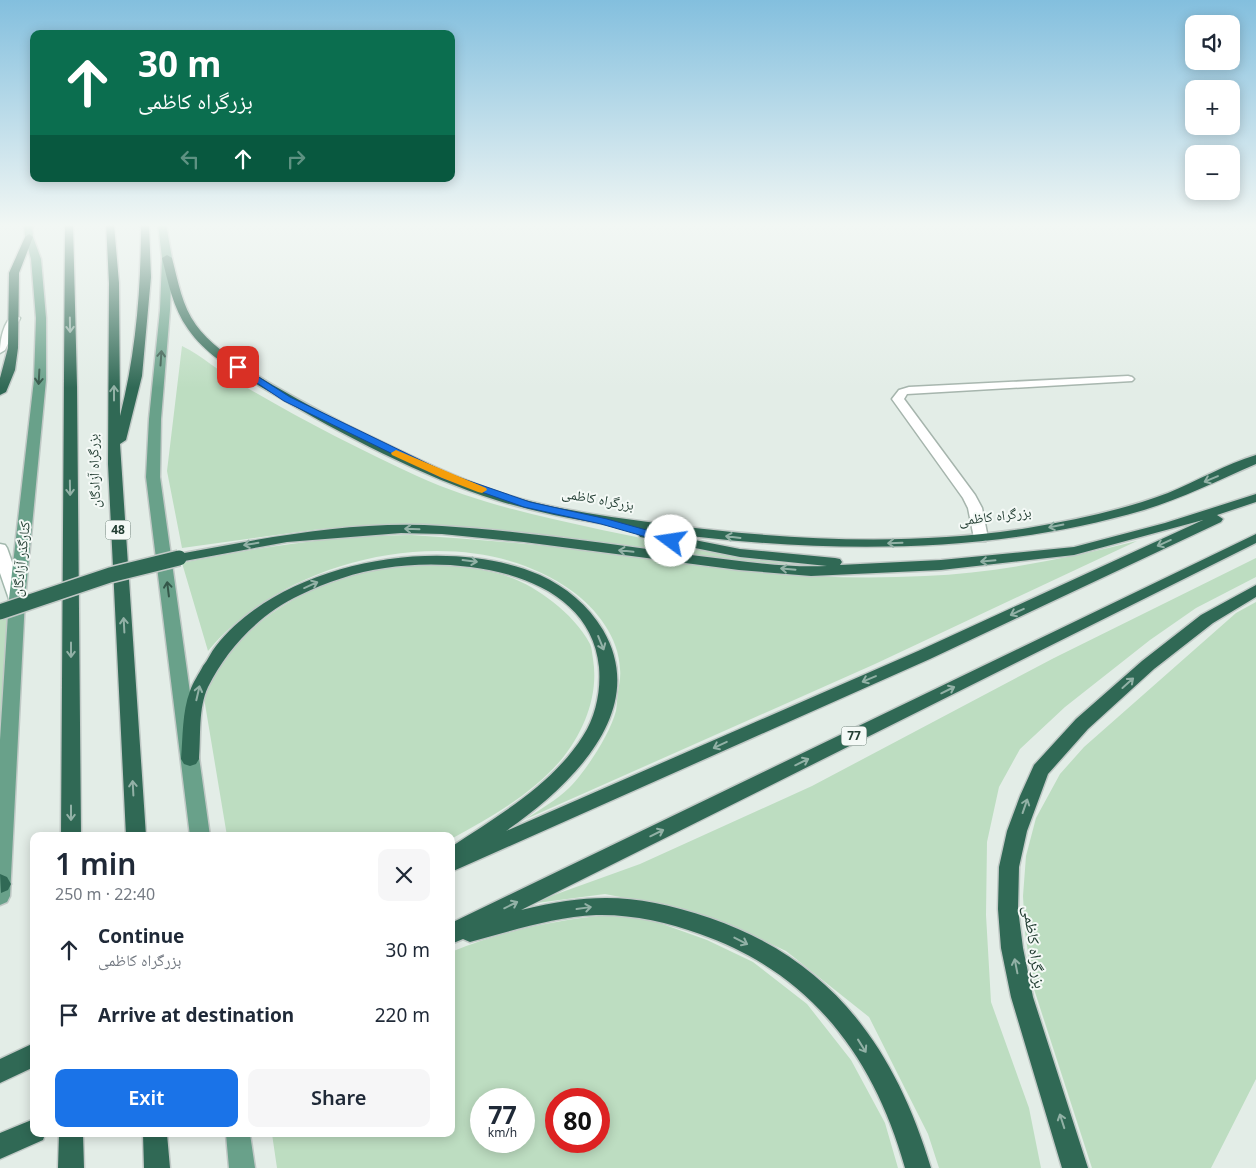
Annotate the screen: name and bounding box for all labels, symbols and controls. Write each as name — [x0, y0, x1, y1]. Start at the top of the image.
map controls — [1185, 15, 1240, 200]
button: sound — [1185, 15, 1240, 70]
text: 30 m — [138, 40, 221, 87]
icon: ahead — [55, 50, 120, 115]
button: + — [1185, 80, 1240, 135]
text: بزرگراه کاظمی — [138, 85, 253, 115]
icon: left — [176, 145, 204, 173]
icon: ahead — [229, 145, 257, 173]
icon: right — [282, 145, 310, 173]
button: − — [1185, 145, 1240, 200]
one-way arrow — [66, 317, 75, 333]
pin — [217, 346, 259, 388]
one-way arrow — [156, 350, 166, 366]
icon: arrive — [224, 353, 252, 381]
one-way arrow — [35, 368, 44, 384]
one-way arrow — [109, 385, 119, 402]
street label: بزرگراه آزادگان — [83, 433, 104, 509]
one-way arrow — [1204, 474, 1219, 484]
one-way arrow — [66, 480, 75, 496]
street label: بزرگراه کاظمی — [560, 483, 636, 514]
street label: بزرگراه کاظمی — [958, 502, 1032, 529]
position arrow — [644, 514, 696, 566]
street label: کنارگذر آزادگان — [7, 520, 34, 598]
road number: 48 — [106, 520, 130, 540]
one-way arrow — [1049, 522, 1065, 532]
one-way arrow — [405, 525, 421, 534]
one-way arrow — [725, 532, 741, 542]
one-way arrow — [887, 538, 903, 547]
one-way arrow — [1157, 538, 1172, 548]
one-way arrow — [243, 539, 259, 549]
one-way arrow — [619, 546, 635, 556]
one-way arrow — [462, 556, 478, 566]
one-way arrow — [980, 556, 996, 566]
one-way arrow — [780, 565, 796, 574]
one-way arrow — [303, 579, 318, 589]
one-way arrow — [163, 581, 173, 597]
one-way arrow — [1009, 607, 1024, 617]
one-way arrow — [119, 618, 128, 634]
one-way arrow — [597, 635, 606, 650]
one-way arrow — [66, 642, 76, 658]
one-way arrow — [862, 674, 877, 684]
one-way arrow — [1122, 677, 1135, 689]
one-way arrow — [940, 685, 955, 694]
one-way arrow — [194, 686, 203, 702]
road number: 77 — [842, 726, 866, 746]
one-way arrow — [713, 740, 728, 750]
one-way arrow — [794, 757, 809, 766]
one-way arrow — [129, 780, 138, 796]
one-way arrow — [1021, 799, 1030, 814]
one-way arrow — [66, 804, 76, 821]
one-way arrow — [649, 828, 664, 838]
text: 1 min — [55, 843, 136, 884]
button: close — [378, 849, 430, 901]
text: 250 m · 22:40 — [55, 883, 155, 905]
one-way arrow — [503, 900, 518, 909]
one-way arrow — [576, 903, 592, 913]
street label: بزرگراه کاظمی — [1018, 904, 1052, 990]
text: Continue — [98, 923, 184, 949]
icon: ahead — [55, 936, 83, 964]
text: 30 m — [386, 937, 430, 963]
one-way arrow — [733, 937, 748, 946]
text: بزرگراه کاظمی — [98, 949, 182, 971]
one-way arrow — [1010, 958, 1020, 974]
icon: arrive — [55, 1001, 83, 1029]
text: Arrive at destination — [98, 1002, 294, 1028]
text: 220 m — [375, 1002, 430, 1028]
one-way arrow — [857, 1039, 867, 1053]
button: Exit — [55, 1069, 238, 1127]
button: Share — [248, 1069, 430, 1127]
speed limit sign: 80 — [545, 1088, 610, 1153]
text: 77 — [488, 1097, 517, 1131]
one-way arrow — [1057, 1114, 1066, 1130]
text: km/h — [488, 1124, 517, 1141]

